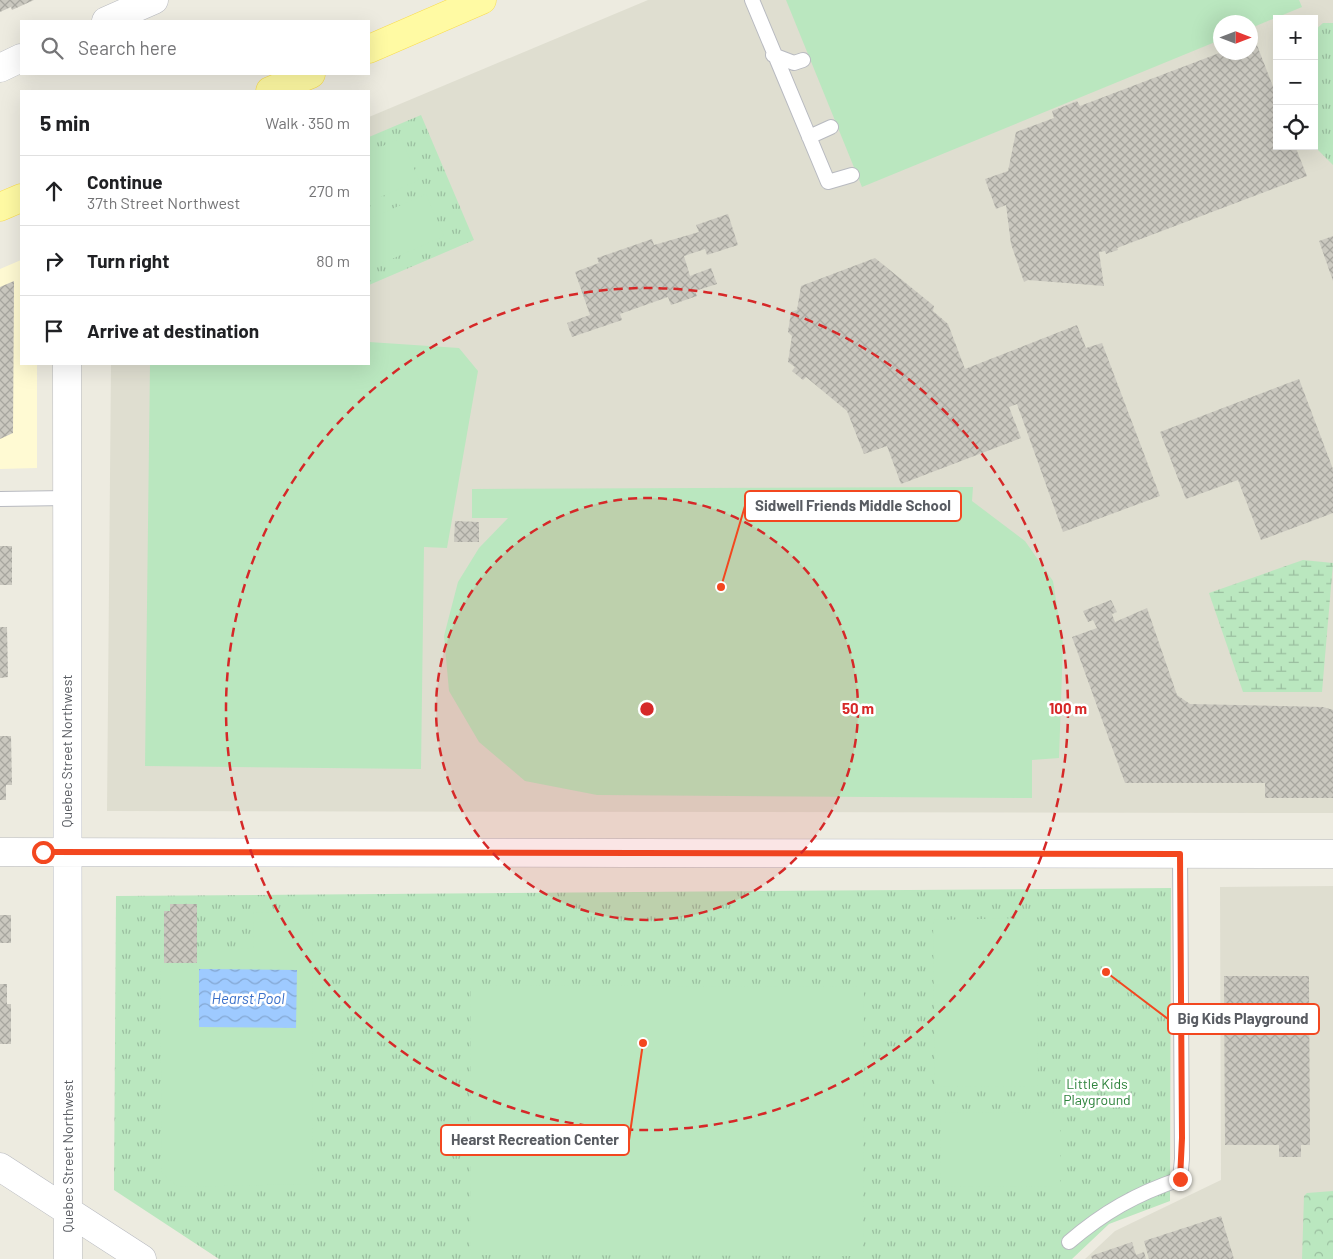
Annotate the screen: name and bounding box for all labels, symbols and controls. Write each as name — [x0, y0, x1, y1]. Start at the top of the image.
north arrow — [1213, 15, 1258, 60]
map controls — [1273, 15, 1318, 150]
button: + — [1273, 15, 1318, 60]
search box — [20, 20, 370, 75]
icon: search — [38, 34, 66, 62]
text: Search here — [78, 36, 177, 59]
button: − — [1273, 60, 1318, 105]
button: locate — [1273, 105, 1318, 150]
text: 5 min — [40, 110, 90, 135]
text: Walk · 350 m — [265, 113, 350, 132]
text: Continue — [87, 170, 163, 193]
icon: ahead — [40, 177, 68, 205]
text: 270 m — [308, 181, 350, 200]
text: 37th Street Northwest — [87, 193, 240, 212]
icon: right — [40, 247, 68, 275]
text: Turn right — [87, 249, 169, 272]
text: 80 m — [316, 251, 350, 270]
icon: arrive — [40, 317, 68, 345]
text: Arrive at destination — [87, 319, 259, 342]
callout: Sidwell Friends Middle School — [745, 491, 961, 521]
text: Sidwell Friends Middle School — [755, 496, 951, 514]
street label: Quebec Street Northwest — [58, 674, 75, 828]
text: 50 m — [842, 699, 874, 717]
text: 100 m — [1049, 699, 1087, 717]
centre of rings — [638, 700, 656, 718]
route start — [32, 841, 55, 864]
water label: Hearst Pool — [211, 989, 285, 1007]
callout: Big Kids Playground — [1168, 1004, 1319, 1034]
text: Big Kids Playground — [1177, 1009, 1309, 1027]
park label: Little Kids Playground — [1063, 1075, 1131, 1108]
street label: Quebec Street Northwest — [59, 1079, 76, 1233]
callout: Hearst Recreation Center — [441, 1125, 629, 1155]
text: Hearst Recreation Center — [451, 1130, 619, 1148]
route end — [1169, 1168, 1192, 1191]

